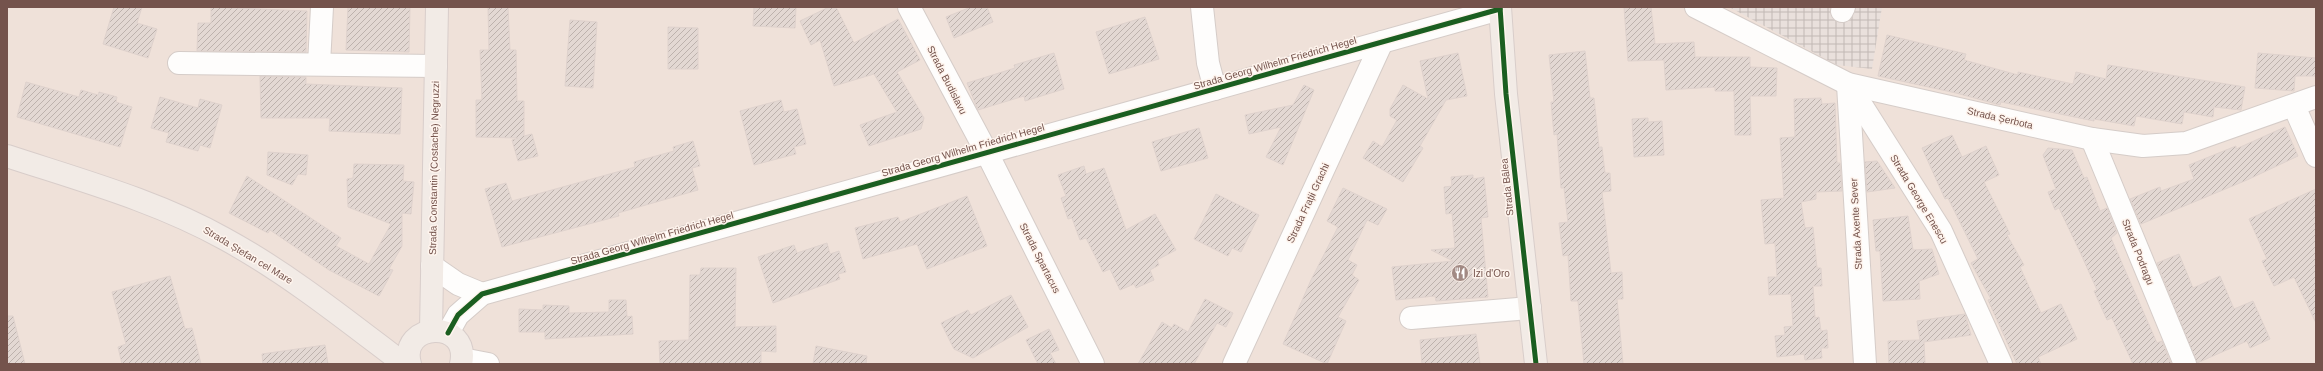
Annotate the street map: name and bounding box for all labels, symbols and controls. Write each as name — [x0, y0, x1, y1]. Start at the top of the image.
street label: Strada Georg Wilhelm Friedrich Hegel — [1192, 34, 1358, 92]
street label: Strada Budislavu — [925, 44, 969, 116]
street label: Strada Constantin (Costache) Negruzzi — [427, 81, 441, 255]
street label: Strada Șerbota — [1966, 105, 2034, 131]
street label: Strada Georg Wilhelm Friedrich Hegel — [880, 121, 1046, 179]
street label: Strada George Enescu — [1888, 153, 1950, 245]
street label: Strada Bâlea — [1498, 157, 1515, 216]
street label: Strada Frații Grachi — [1285, 161, 1331, 245]
street label: Strada Axente Sever — [1848, 177, 1864, 270]
street label: Strada Georg Wilhelm Friedrich Hegel — [569, 209, 735, 267]
street label: Strada Podragu — [2120, 217, 2156, 287]
street label: Strada Spartacus — [1018, 221, 1062, 295]
street label: Strada Ștefan cel Mare — [201, 224, 295, 286]
restaurant icon: Izi d'Oro — [1450, 263, 1470, 283]
place label: Izi d'Oro — [1473, 268, 1510, 279]

